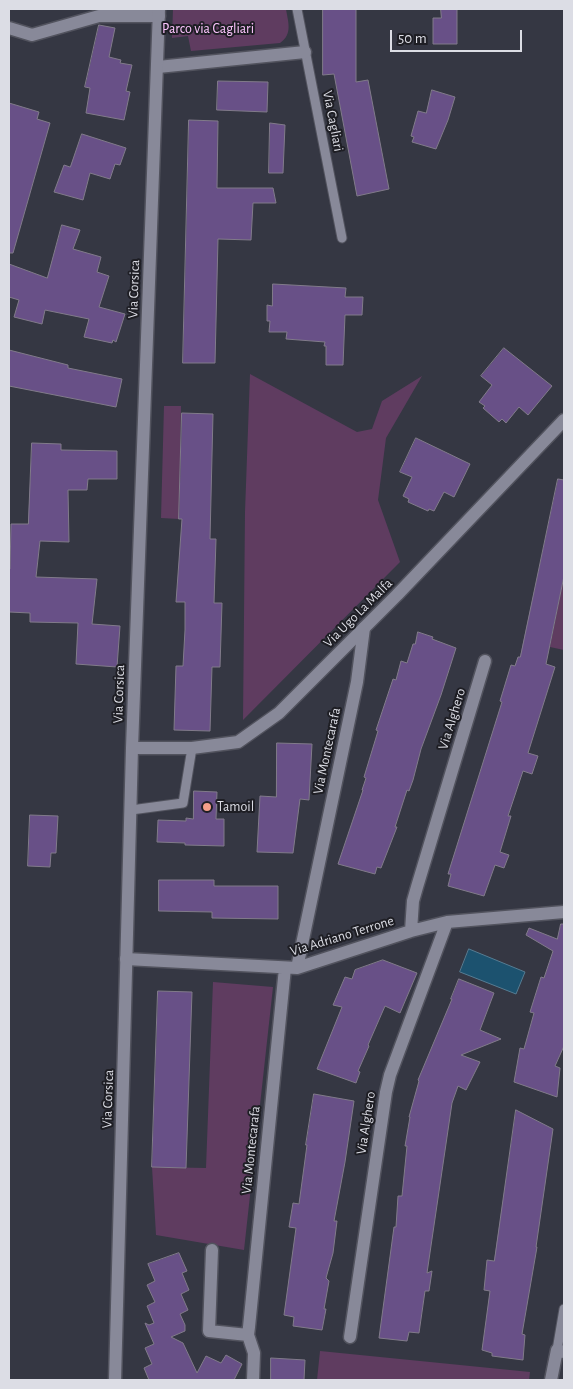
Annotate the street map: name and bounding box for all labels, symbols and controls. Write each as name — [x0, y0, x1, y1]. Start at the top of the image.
scale bar — [393, 20, 526, 52]
park label: Parco via Cagliari — [162, 21, 254, 37]
text: 50 m — [398, 31, 427, 46]
street label: Via Cagliari — [319, 89, 347, 153]
street label: Via Corsica — [125, 259, 143, 319]
street label: Via Ugo La Malfa — [320, 575, 396, 651]
street label: Via Corsica — [110, 664, 128, 724]
street label: Via Alghero — [435, 686, 469, 752]
street label: Via Montecarafa — [310, 706, 344, 796]
place label: Tamoil — [217, 799, 254, 815]
marker: Tamoil — [201, 801, 213, 813]
street label: Via Adriano Terrone — [288, 912, 396, 960]
street label: Via Corsica — [99, 1069, 117, 1129]
street label: Via Alghero — [353, 1090, 379, 1156]
street label: Via Montecarafa — [238, 1105, 264, 1195]

